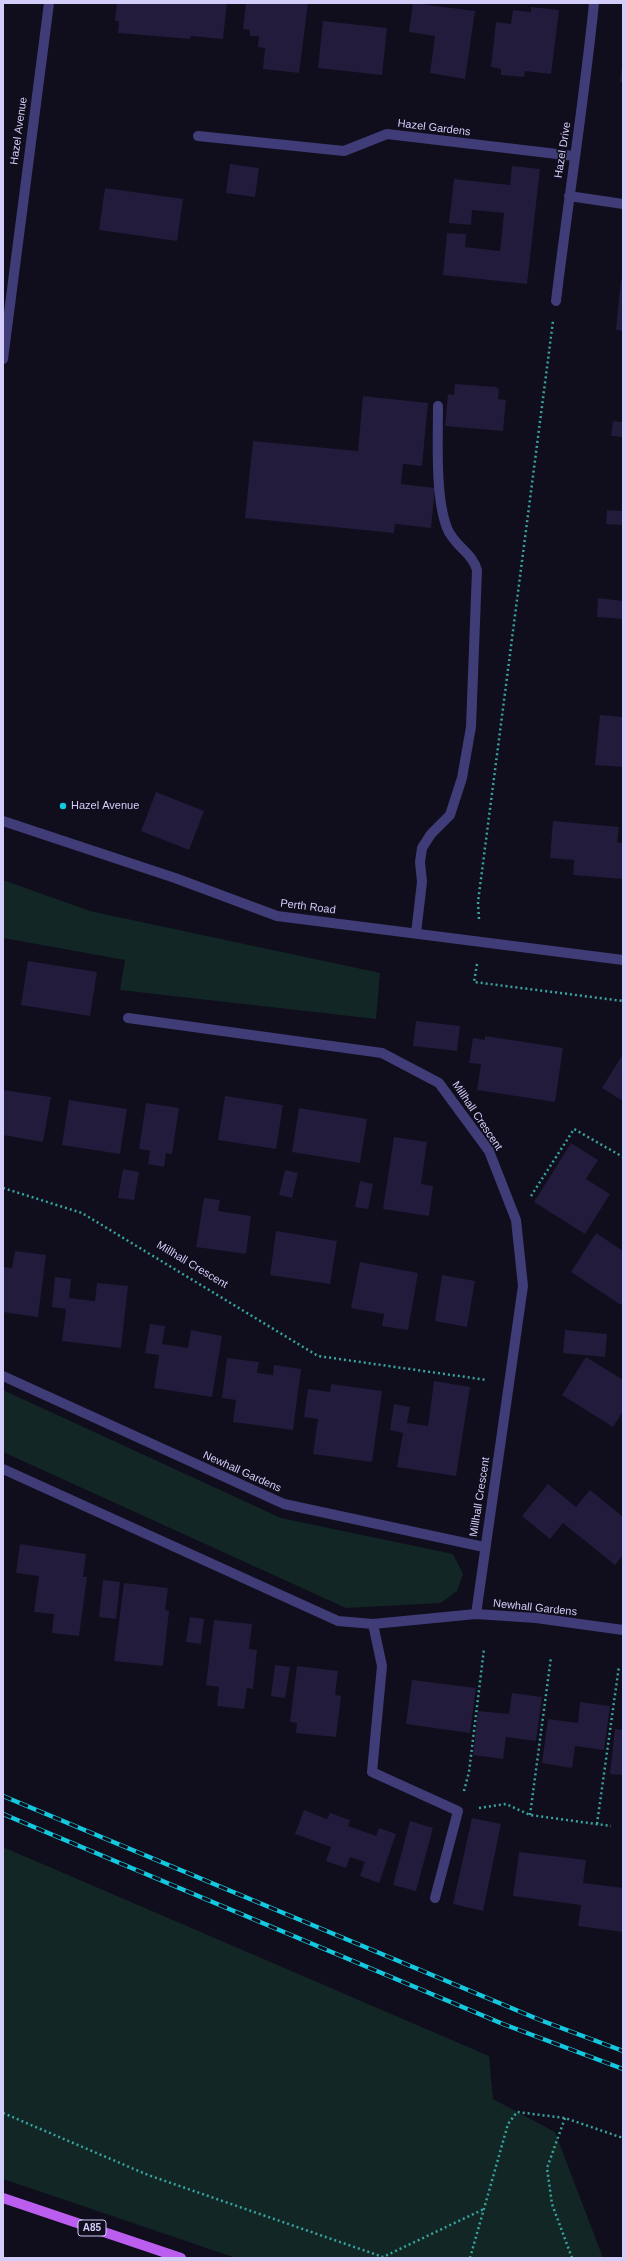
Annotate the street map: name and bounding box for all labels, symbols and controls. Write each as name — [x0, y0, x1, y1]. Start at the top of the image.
street label: Hazel Avenue — [8, 96, 30, 166]
street label: Hazel Gardens — [397, 117, 471, 139]
street label: Hazel Drive — [552, 121, 574, 179]
place label: Hazel Avenue — [71, 799, 139, 813]
marker: Hazel Avenue — [58, 801, 68, 811]
street label: Perth Road — [280, 897, 336, 917]
street label: Millhall Crescent — [449, 1079, 505, 1153]
street label: Millhall Crescent — [154, 1239, 230, 1291]
street label: Newhall Gardens — [201, 1449, 283, 1495]
street label: Millhall Crescent — [467, 1456, 493, 1538]
street label: Newhall Gardens — [492, 1597, 578, 1619]
road number: A85 — [78, 2220, 106, 2236]

